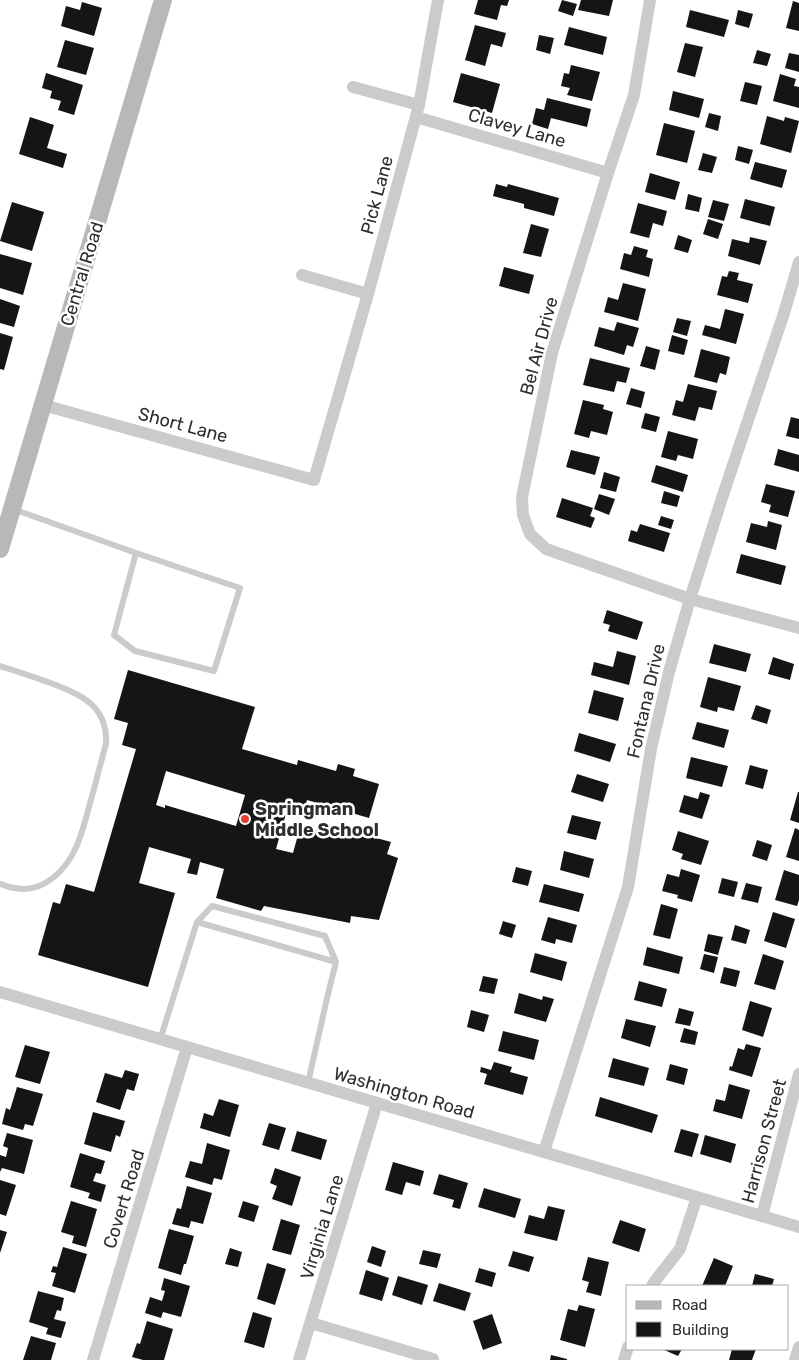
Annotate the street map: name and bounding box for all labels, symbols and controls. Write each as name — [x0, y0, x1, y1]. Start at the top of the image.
street label: Clavey Lane — [466, 104, 568, 152]
street label: Pick Lane — [356, 153, 398, 237]
street label: Central Road — [56, 219, 108, 329]
street label: Bel Air Drive — [515, 294, 563, 398]
street label: Short Lane — [136, 402, 230, 448]
street label: Fontana Drive — [622, 642, 670, 760]
place label: Springman Middle School — [255, 798, 379, 841]
marker: Springman Middle School — [239, 813, 251, 825]
street label: Washington Road — [331, 1062, 477, 1124]
street label: Harrison Street — [737, 1076, 791, 1206]
street label: Covert Road — [98, 1147, 150, 1251]
street label: Virginia Lane — [296, 1172, 348, 1282]
legend — [626, 1285, 789, 1350]
text: Road — [672, 1296, 708, 1314]
text: Building — [672, 1321, 729, 1339]

